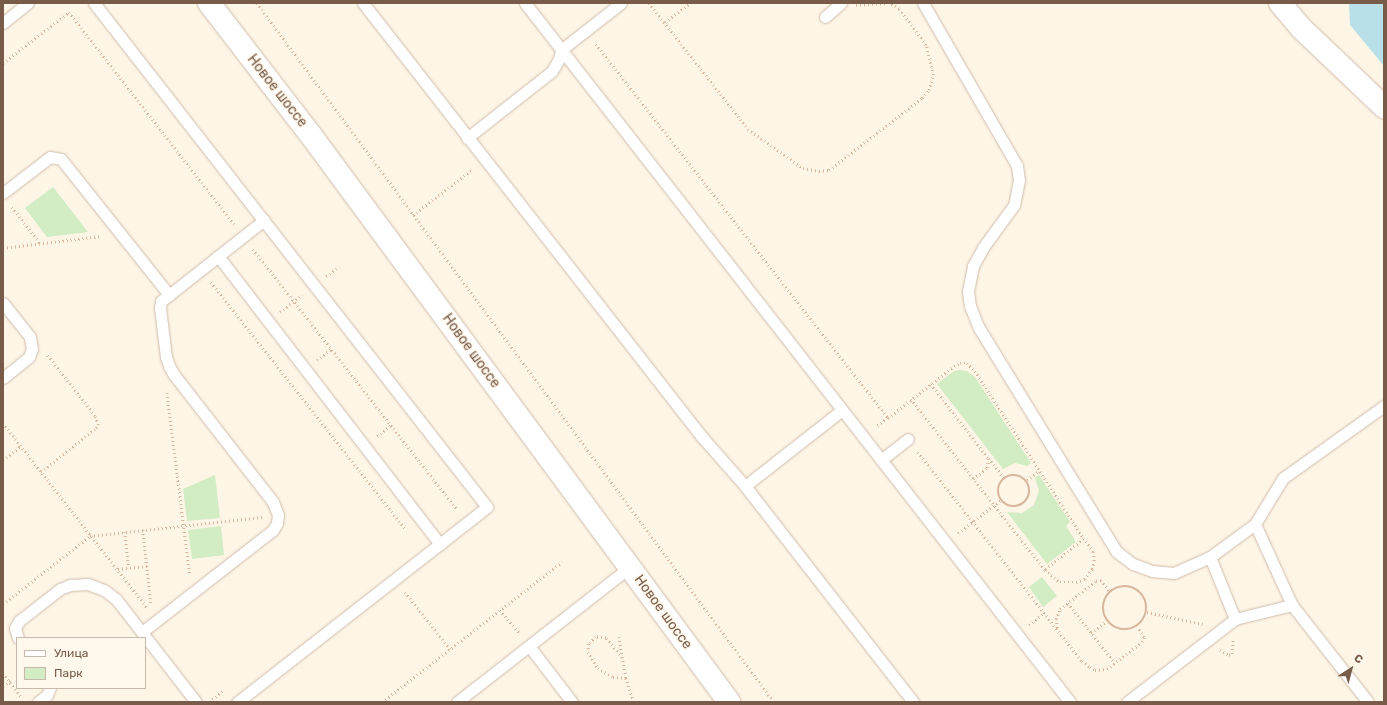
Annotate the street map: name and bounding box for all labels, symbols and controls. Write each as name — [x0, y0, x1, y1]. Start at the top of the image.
street label: Новое шоссе — [243, 51, 311, 131]
street label: Новое шоссе — [438, 311, 504, 391]
street label: Новое шоссе — [630, 572, 696, 652]
legend — [16, 637, 146, 689]
text: Улица — [54, 646, 88, 660]
north arrow — [1331, 649, 1371, 689]
text: С — [1351, 651, 1365, 666]
text: Парк — [54, 666, 83, 680]

